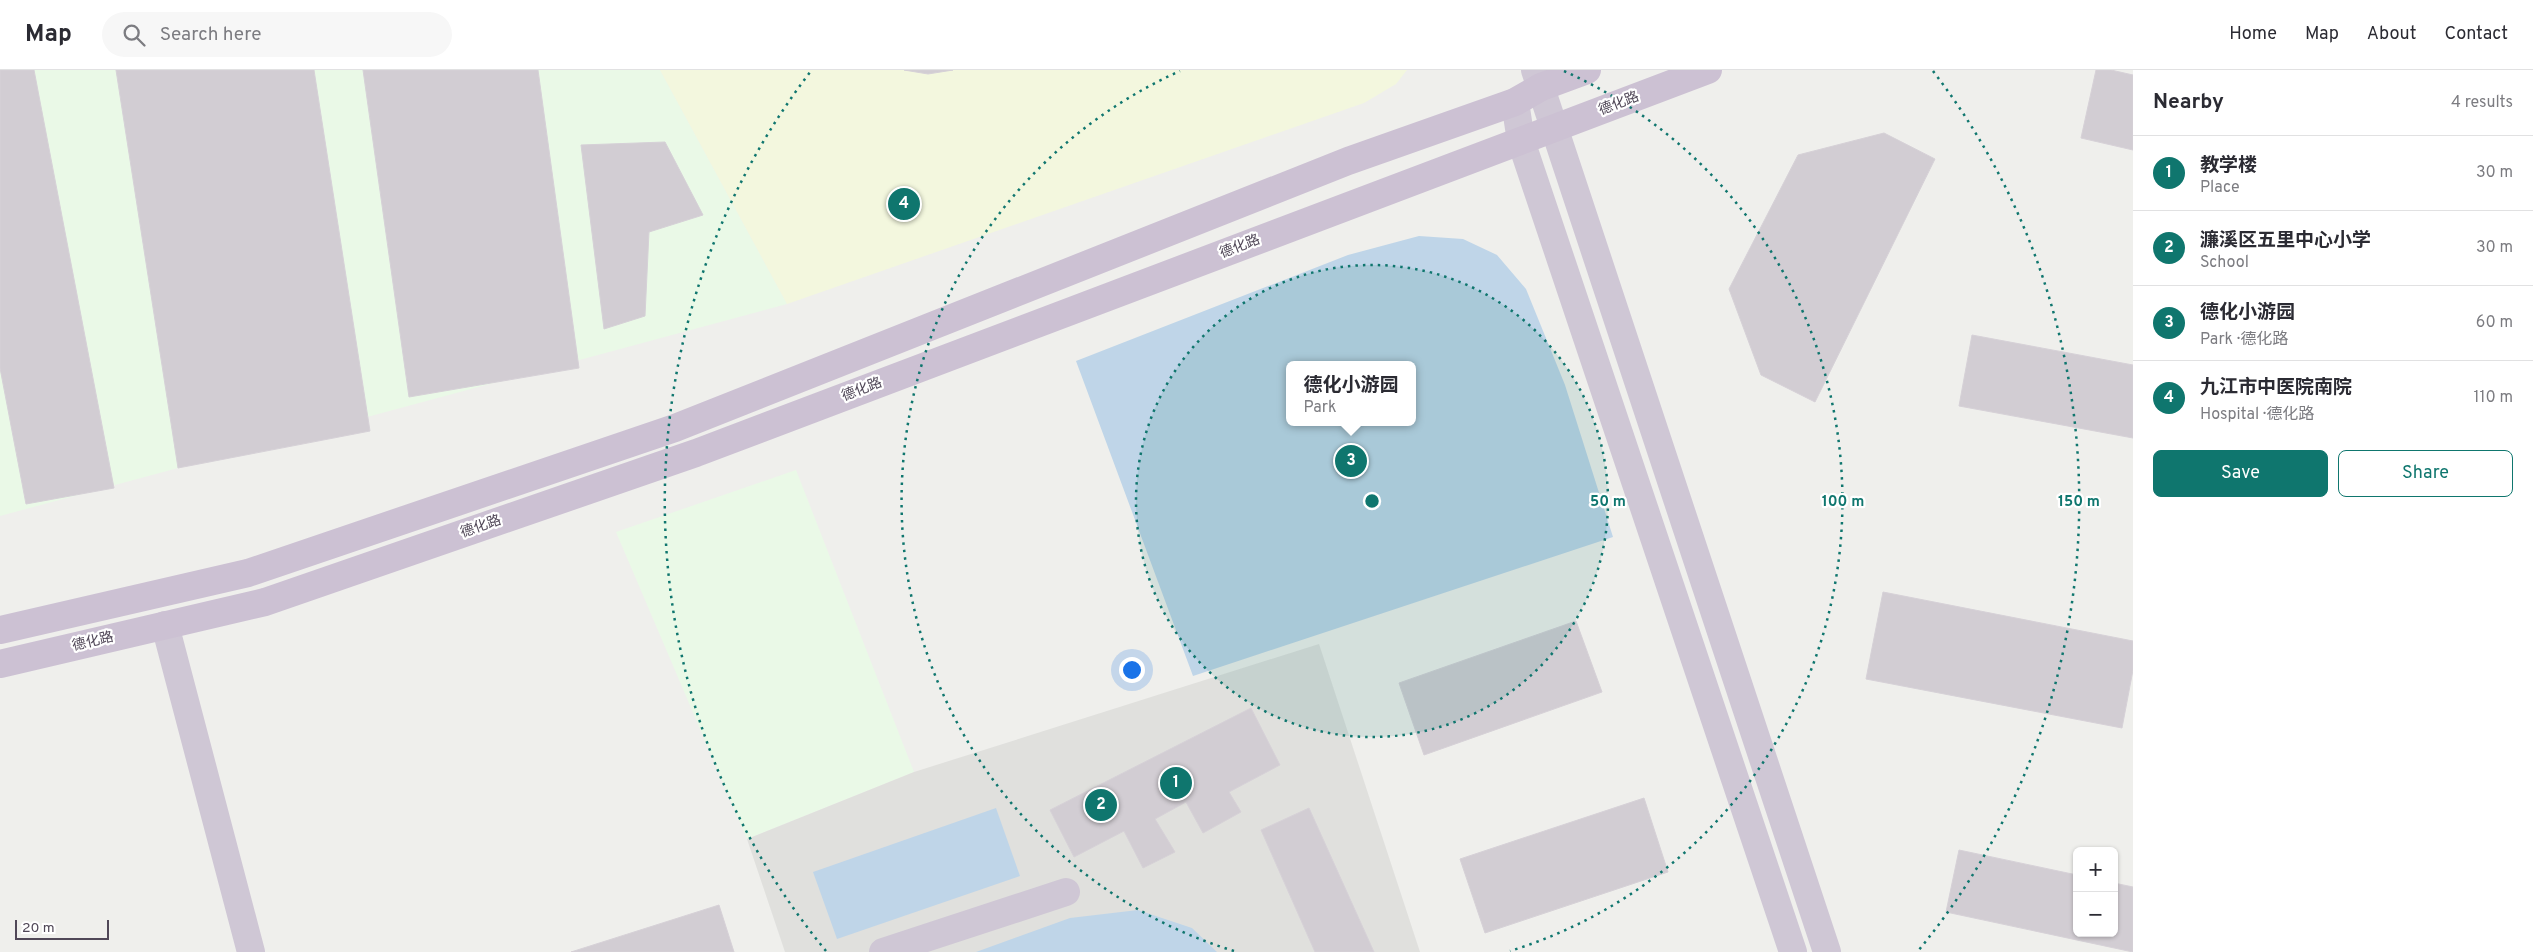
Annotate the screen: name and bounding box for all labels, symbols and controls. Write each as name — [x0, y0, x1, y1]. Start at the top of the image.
search box — [102, 12, 452, 57]
text: Map — [25, 20, 72, 50]
icon: search — [120, 21, 148, 49]
text: Search here — [160, 23, 261, 47]
text: Home — [2229, 23, 2277, 46]
text: Map — [2305, 23, 2339, 46]
text: About — [2367, 23, 2416, 46]
text: Contact — [2444, 23, 2508, 46]
street label: 德化路 — [1596, 88, 1642, 119]
text: Nearby — [2153, 89, 2224, 116]
text: 4 results — [2451, 93, 2513, 113]
text: 教学楼 — [2200, 154, 2257, 178]
text: 1 — [2166, 163, 2172, 183]
text: 30 m — [2476, 163, 2513, 183]
text: Place — [2200, 178, 2240, 198]
pin: 4 — [888, 185, 920, 223]
text: 濂溪区五里中心小学 — [2200, 229, 2371, 253]
street label: 德化路 — [1217, 231, 1263, 262]
text: 2 — [2164, 238, 2174, 258]
text: 30 m — [2476, 238, 2513, 258]
text: School — [2200, 253, 2249, 273]
text: 德化小游园 — [2200, 301, 2295, 325]
text: 3 — [2164, 313, 2174, 333]
text: 60 m — [2476, 313, 2513, 333]
text: Park · 德化路 — [2200, 330, 2289, 350]
popup — [1286, 361, 1416, 426]
street label: 德化路 — [839, 374, 885, 405]
text: 德化小游园 — [1303, 374, 1399, 398]
text: 九江市中医院南院 — [2200, 376, 2352, 400]
text: 4 — [2164, 388, 2174, 408]
text: 110 m — [2473, 388, 2513, 408]
text: Park — [1303, 398, 1337, 418]
text: Hospital · 德化路 — [2200, 405, 2315, 425]
pin: 3 — [1335, 442, 1367, 480]
button: Save — [2153, 450, 2328, 497]
button: Share — [2338, 450, 2513, 497]
centre of rings — [1363, 492, 1381, 510]
text: 50 m — [1590, 493, 1626, 512]
text: 100 m — [1822, 493, 1864, 512]
text: 150 m — [2058, 493, 2100, 512]
street label: 德化路 — [458, 511, 504, 542]
street label: 德化路 — [70, 628, 115, 655]
your location — [1119, 657, 1145, 683]
pin: 1 — [1160, 764, 1192, 802]
pin: 2 — [1085, 786, 1117, 824]
map controls — [2073, 847, 2118, 937]
button: + — [2073, 847, 2118, 892]
button: − — [2073, 892, 2118, 937]
scale bar — [15, 917, 109, 940]
text: 20 m — [22, 920, 55, 937]

